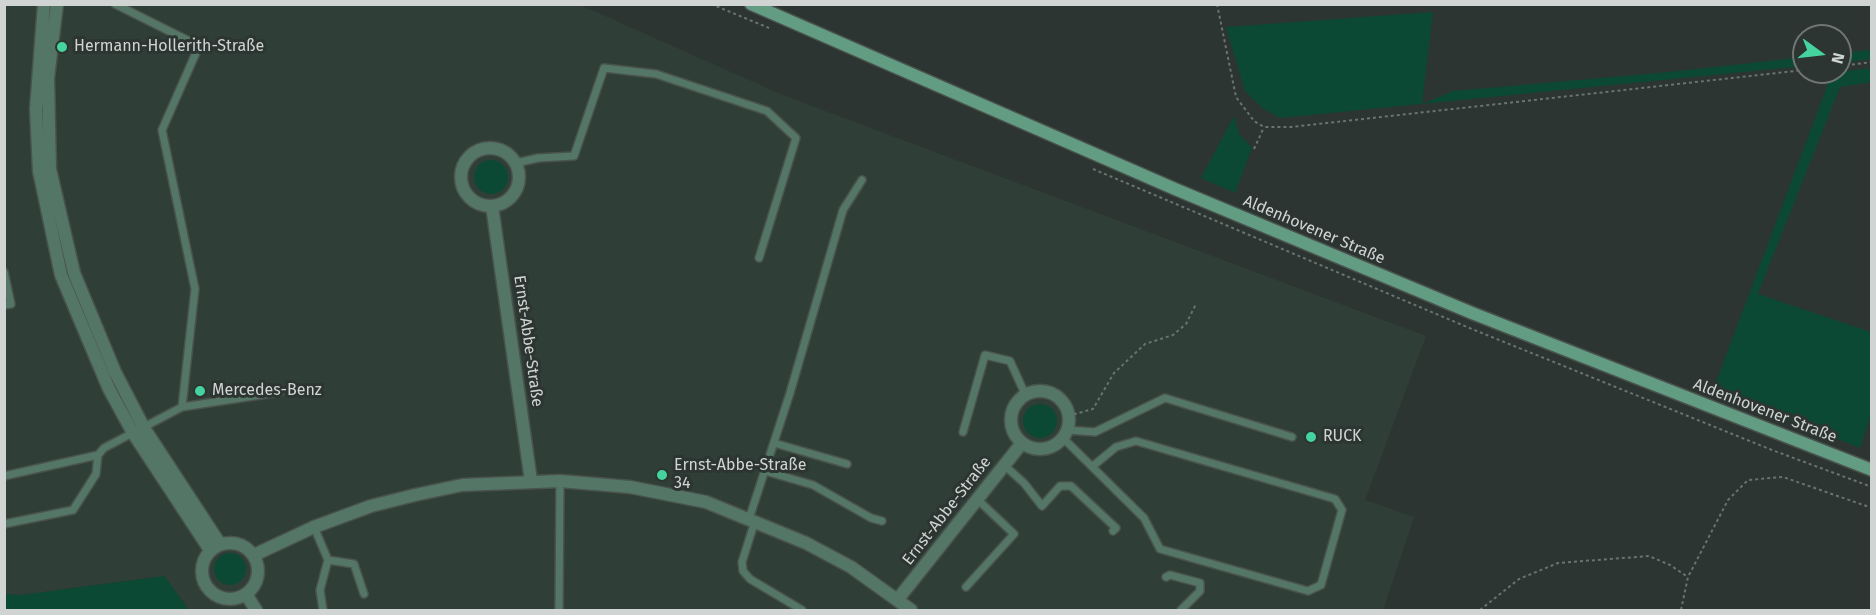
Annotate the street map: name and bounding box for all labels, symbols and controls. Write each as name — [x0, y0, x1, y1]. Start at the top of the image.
north arrow — [1792, 24, 1852, 84]
place label: Hermann-Hollerith-Straße — [74, 37, 264, 57]
marker: Hermann-Hollerith-Straße — [55, 40, 69, 54]
text: N — [1827, 51, 1848, 66]
street label: Aldenhovener Straße — [1240, 191, 1388, 269]
street label: Ernst-Abbe-Straße — [509, 274, 547, 408]
street label: Aldenhovener Straße — [1691, 375, 1839, 447]
place label: Mercedes-Benz — [212, 381, 322, 401]
marker: Mercedes-Benz — [193, 384, 207, 398]
place label: RUCK — [1323, 427, 1362, 447]
marker: RUCK — [1304, 430, 1318, 444]
street label: Ernst-Abbe-Straße — [899, 453, 995, 569]
place label: Ernst-Abbe-Straße 34 — [674, 456, 807, 494]
marker: Ernst-Abbe-Straße 34 — [655, 468, 669, 482]

